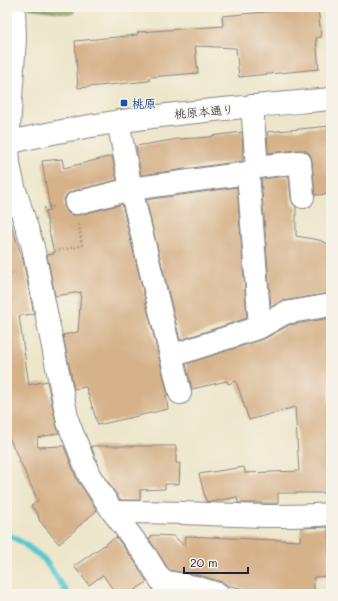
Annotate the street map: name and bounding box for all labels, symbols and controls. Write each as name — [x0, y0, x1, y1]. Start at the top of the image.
place label: 桃原 — [132, 95, 156, 111]
marker: 桃原 — [119, 98, 129, 108]
street label: 桃原本通り — [173, 100, 235, 122]
scale bar — [184, 549, 248, 575]
text: 20 m — [190, 554, 218, 570]

